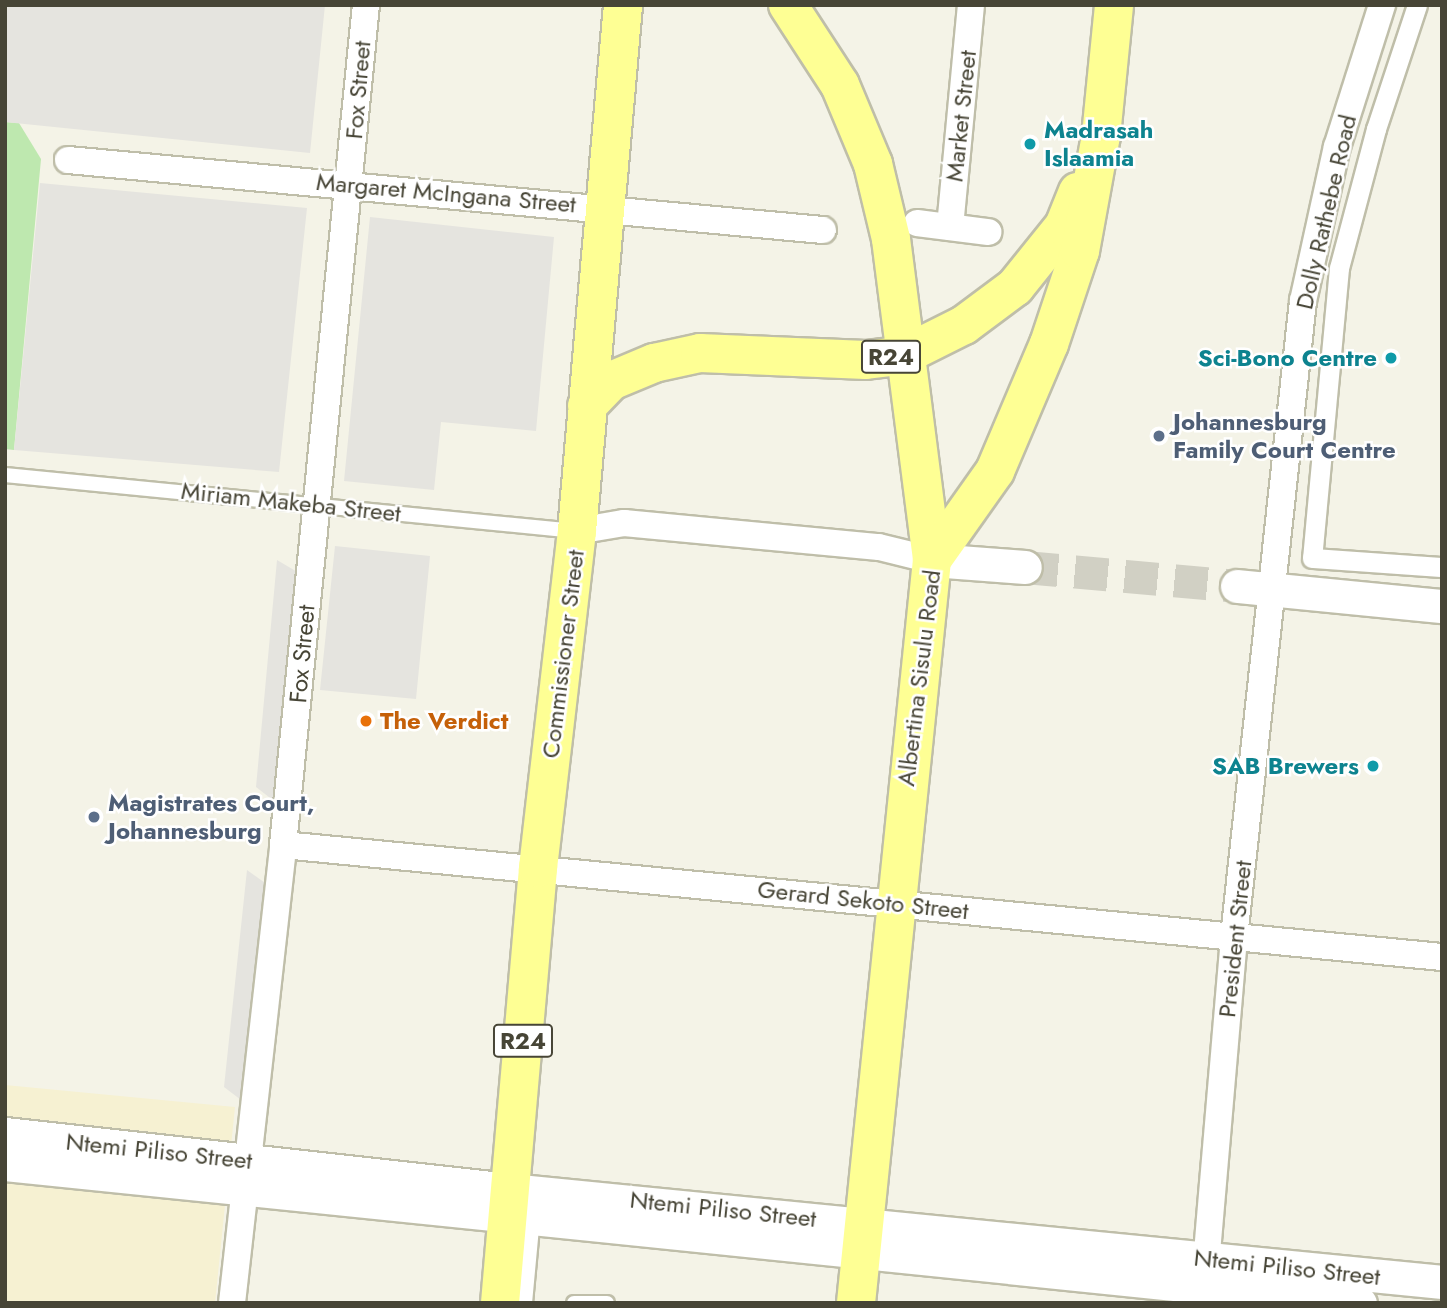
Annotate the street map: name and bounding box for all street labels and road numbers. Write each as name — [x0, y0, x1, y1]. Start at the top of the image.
street label: Fox Street — [339, 40, 377, 140]
street label: Market Street — [940, 49, 982, 183]
street label: Dolly Rathebe Road — [1290, 112, 1362, 312]
street label: Margaret McIngana Street — [315, 167, 577, 219]
road number: R24 — [860, 338, 922, 376]
street label: Miriam Makeba Street — [180, 476, 402, 528]
street label: Commissioner Street — [536, 548, 590, 760]
street label: Albertina Sisulu Road — [891, 568, 947, 788]
street label: Fox Street — [283, 604, 321, 704]
street label: President Street — [1212, 859, 1258, 1019]
street label: Gerard Sekoto Street — [756, 875, 970, 925]
road number: R24 — [491, 1022, 554, 1060]
street label: Ntemi Piliso Street — [64, 1127, 254, 1175]
street label: Ntemi Piliso Street — [628, 1185, 818, 1233]
street label: Ntemi Piliso Street — [1192, 1243, 1382, 1291]

